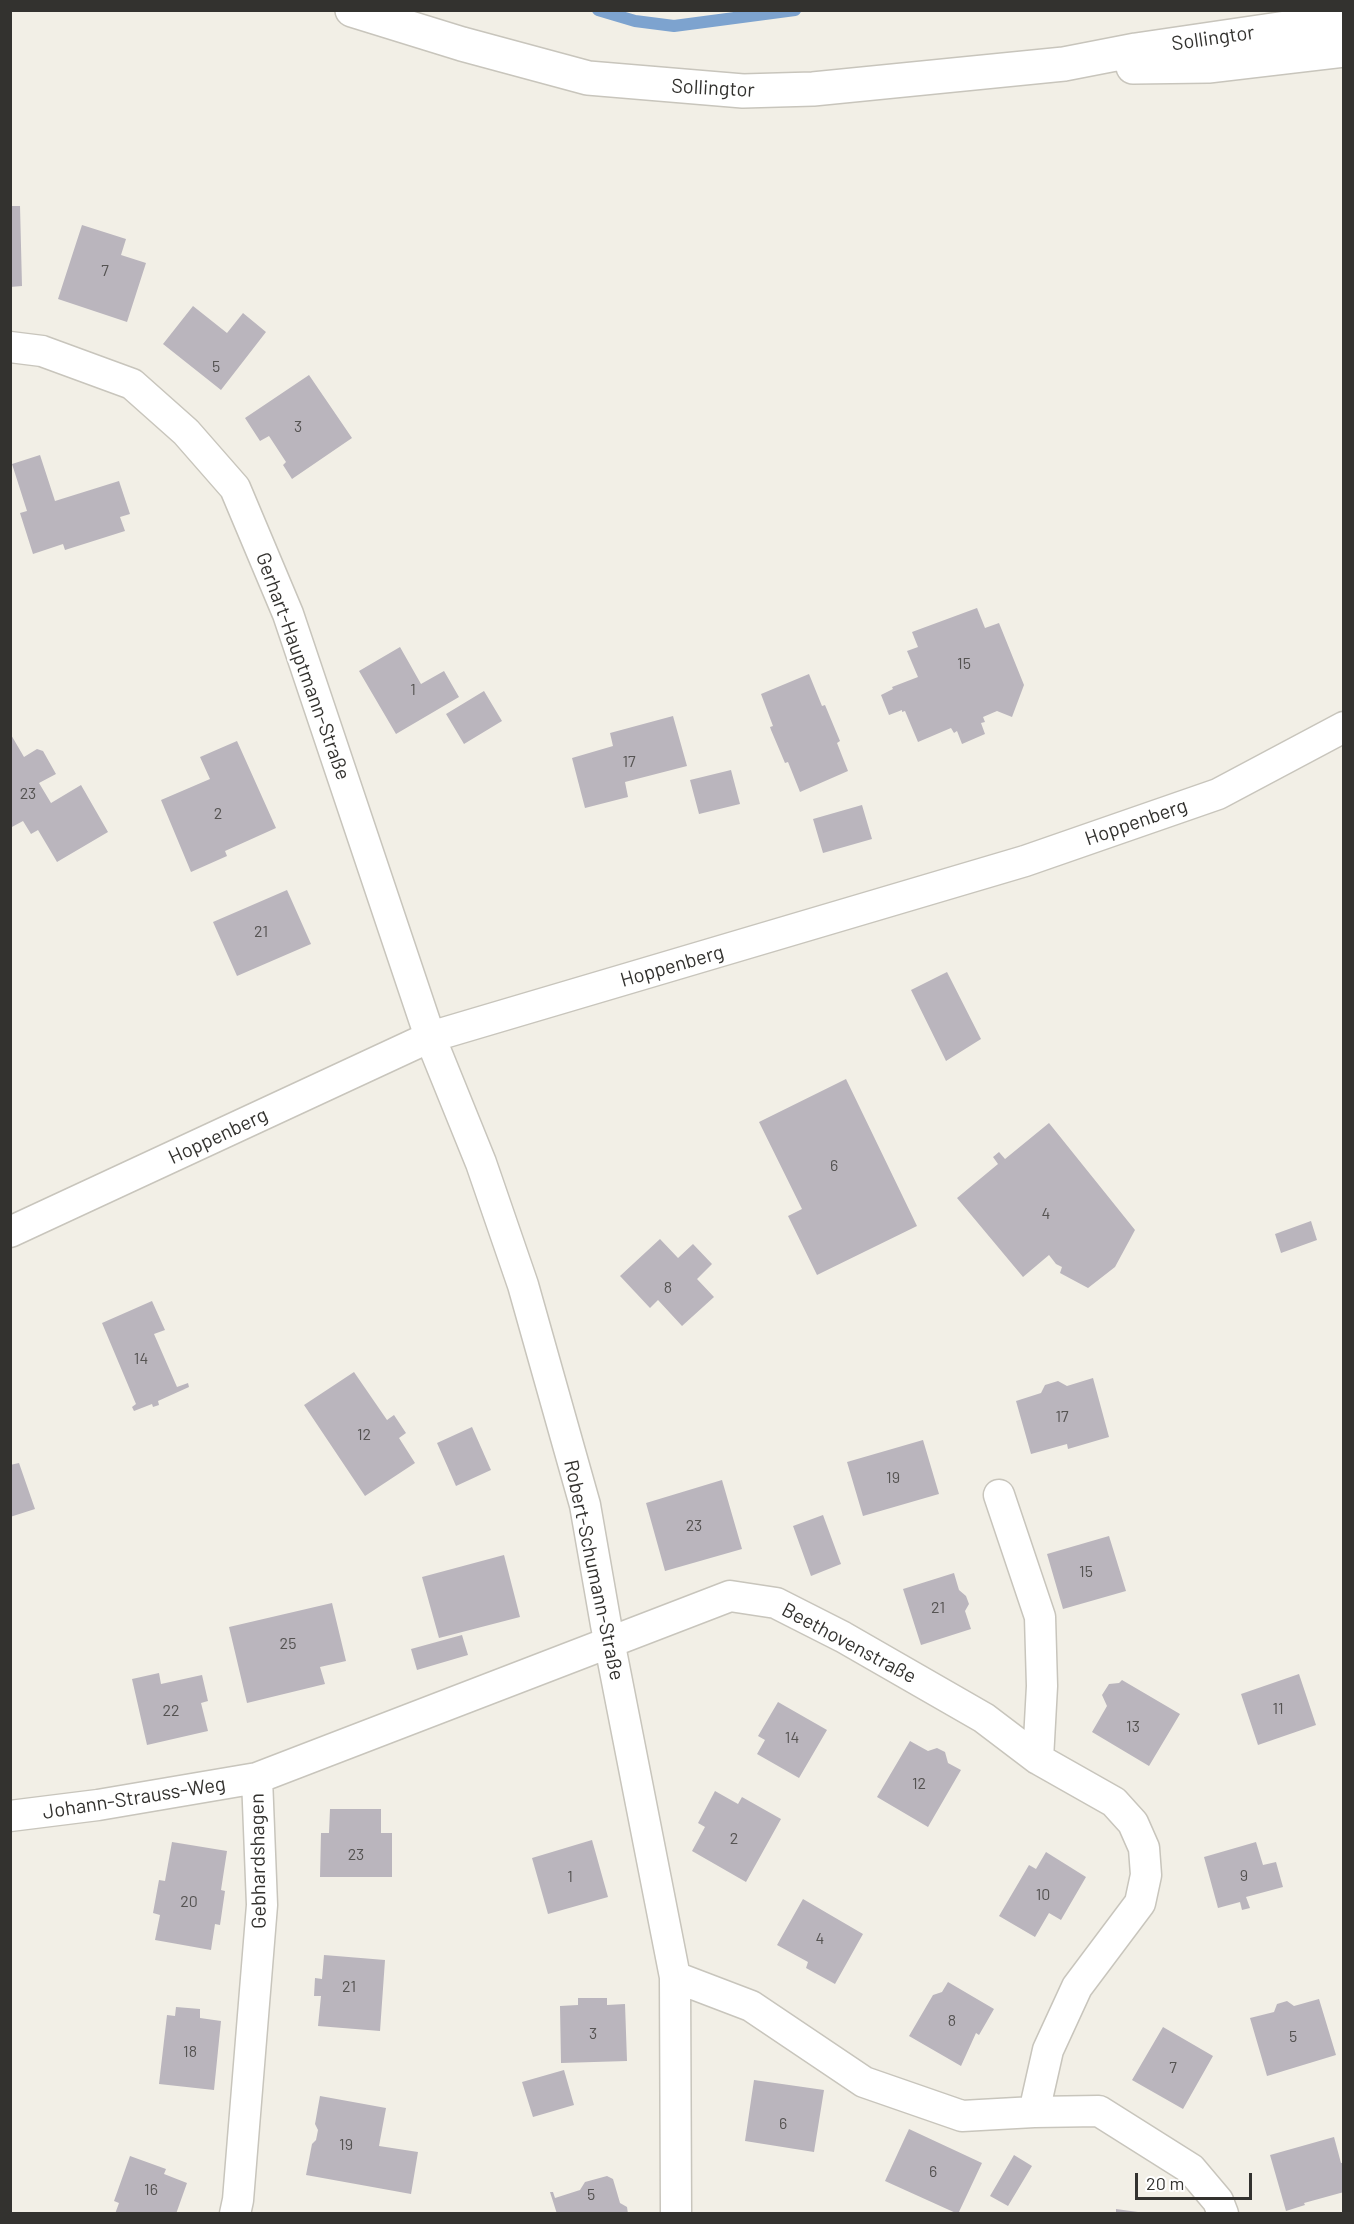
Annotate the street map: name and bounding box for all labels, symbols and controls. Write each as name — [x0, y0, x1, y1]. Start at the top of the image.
street label: Sollingtor — [1170, 20, 1256, 56]
street label: Sollingtor — [671, 74, 755, 102]
house number: 7 — [101, 261, 109, 281]
house number: 5 — [212, 357, 220, 377]
house number: 3 — [294, 417, 302, 437]
street label: Gerhart-Hauptmann-Straße — [251, 549, 355, 783]
house number: 15 — [957, 654, 971, 674]
house number: 1 — [410, 680, 416, 700]
house number: 17 — [622, 752, 636, 772]
house number: 23 — [20, 784, 36, 804]
street label: Hoppenberg — [1082, 793, 1190, 851]
house number: 2 — [214, 804, 222, 824]
house number: 21 — [254, 922, 268, 942]
street label: Hoppenberg — [617, 940, 727, 992]
street label: Hoppenberg — [165, 1103, 271, 1169]
house number: 6 — [830, 1156, 838, 1176]
house number: 4 — [1042, 1204, 1050, 1224]
house number: 8 — [664, 1278, 672, 1298]
house number: 14 — [134, 1349, 148, 1369]
house number: 17 — [1055, 1407, 1069, 1427]
house number: 12 — [357, 1425, 371, 1445]
street label: Robert-Schumann-Straße — [559, 1458, 629, 1682]
house number: 19 — [886, 1468, 900, 1488]
house number: 23 — [686, 1516, 702, 1536]
house number: 15 — [1079, 1562, 1093, 1582]
street label: Beethovenstraße — [778, 1597, 920, 1689]
house number: 21 — [931, 1598, 945, 1618]
house number: 25 — [280, 1634, 296, 1654]
house number: 11 — [1272, 1699, 1284, 1719]
house number: 22 — [162, 1701, 180, 1721]
house number: 13 — [1126, 1717, 1140, 1737]
house number: 14 — [785, 1728, 799, 1748]
street label: Johann-Strauss-Weg — [41, 1772, 227, 1824]
house number: 12 — [912, 1774, 926, 1794]
street label: Gebhardshagen — [245, 1793, 271, 1929]
house number: 2 — [730, 1829, 738, 1849]
house number: 23 — [348, 1845, 364, 1865]
house number: 9 — [1240, 1866, 1248, 1886]
house number: 1 — [567, 1867, 573, 1887]
house number: 10 — [1036, 1885, 1050, 1905]
house number: 20 — [180, 1892, 198, 1912]
house number: 4 — [816, 1929, 824, 1949]
house number: 21 — [342, 1977, 356, 1997]
house number: 8 — [948, 2011, 956, 2031]
house number: 3 — [589, 2024, 597, 2044]
house number: 5 — [1289, 2027, 1297, 2047]
house number: 18 — [183, 2042, 197, 2062]
house number: 7 — [1169, 2058, 1177, 2078]
house number: 6 — [779, 2114, 787, 2134]
house number: 19 — [339, 2135, 353, 2155]
scale bar — [1138, 2161, 1255, 2199]
house number: 6 — [929, 2162, 937, 2182]
text: 20 m — [1146, 2172, 1184, 2194]
house number: 16 — [144, 2180, 158, 2200]
house number: 5 — [587, 2185, 595, 2205]

